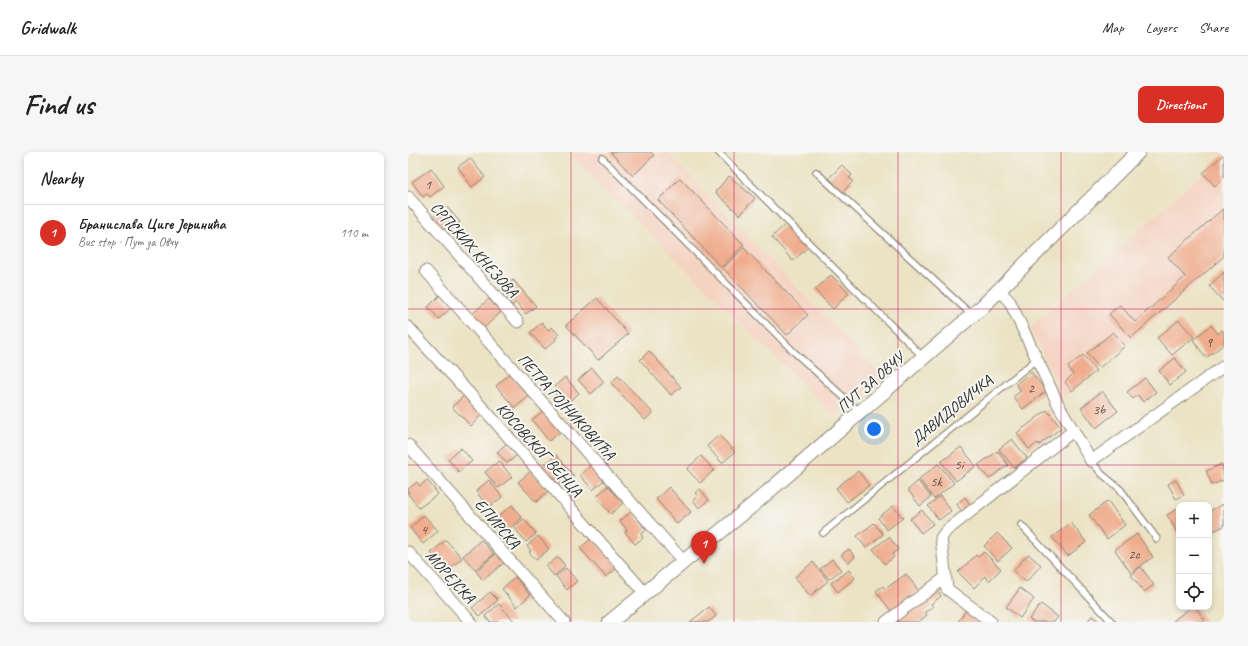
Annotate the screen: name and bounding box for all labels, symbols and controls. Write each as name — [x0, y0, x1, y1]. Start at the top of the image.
text: Gridwalk — [20, 16, 76, 40]
text: Map — [1102, 19, 1124, 36]
text: Layers — [1146, 19, 1177, 36]
text: Share — [1199, 19, 1228, 36]
button: Directions — [1138, 86, 1224, 123]
text: Find us — [24, 87, 94, 122]
text: Nearby — [40, 168, 83, 189]
house number: 1 — [425, 176, 432, 193]
street label: СРПСКИХ КНЕЗОВА — [426, 198, 523, 302]
text: Бранислава Циге Јеринића — [78, 215, 225, 234]
text: 1 — [50, 225, 56, 241]
text: 110 m — [340, 225, 368, 241]
text: Bus stop · Пут за Овчу — [78, 234, 178, 250]
house number: 9 — [1206, 334, 1214, 351]
street label: ПУТ ЗА ОВЧУ — [833, 346, 910, 417]
street label: ПЕТРА ГОЈНИКОВИЋА — [513, 349, 620, 465]
street label: ДАВИДОВИЧКА — [907, 370, 997, 449]
house number: 2 — [1028, 380, 1036, 397]
street label: КОСОВСКОГ ВЕНЦА — [492, 399, 587, 501]
house number: 3b — [1093, 401, 1106, 418]
your location — [864, 419, 884, 439]
house number: 5i — [955, 456, 966, 473]
house number: 5k — [930, 473, 944, 490]
street label: ЕПИРСКА — [470, 495, 525, 553]
map controls — [1176, 502, 1212, 610]
button: + — [1176, 502, 1212, 538]
house number: 4 — [421, 521, 429, 538]
pin: 1 — [691, 531, 717, 564]
button: − — [1176, 538, 1212, 574]
street label: МОРЕЈСКА — [421, 546, 480, 608]
house number: 2c — [1128, 546, 1141, 563]
button: locate — [1176, 574, 1212, 610]

